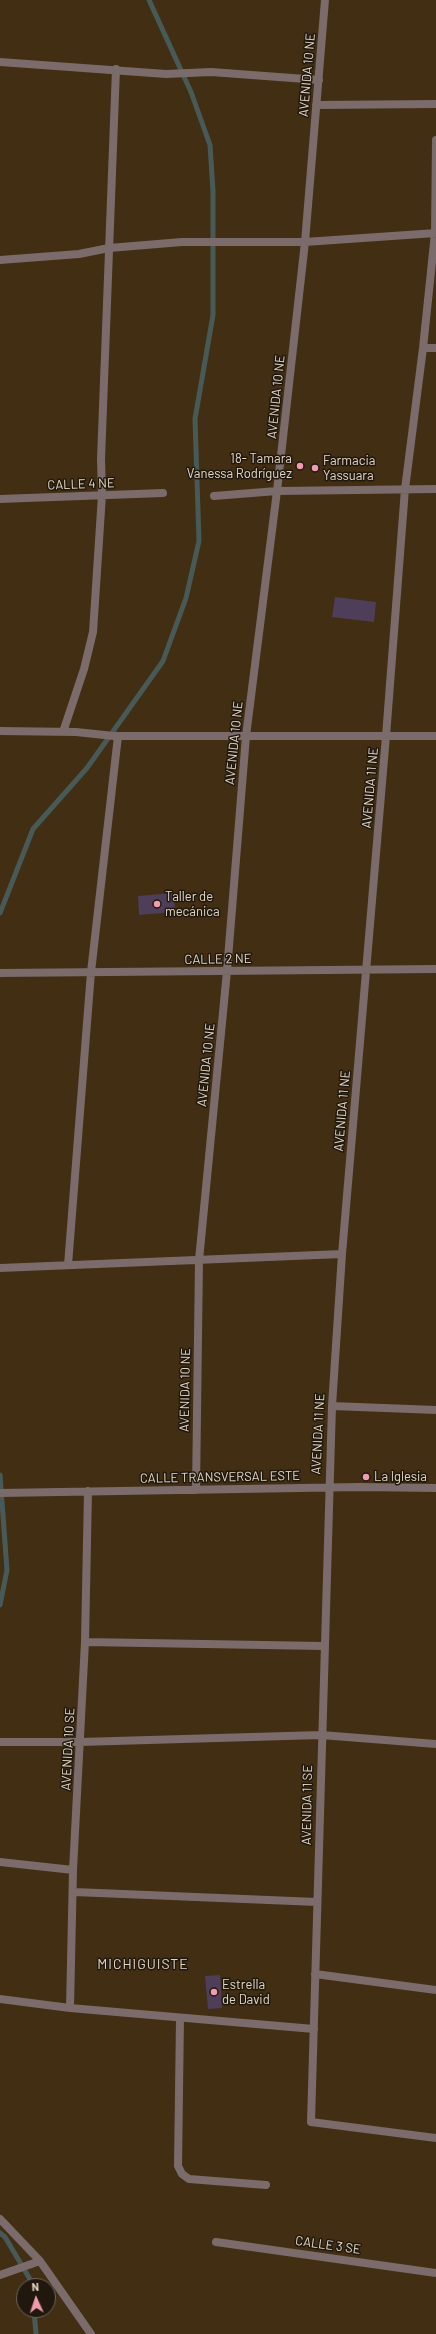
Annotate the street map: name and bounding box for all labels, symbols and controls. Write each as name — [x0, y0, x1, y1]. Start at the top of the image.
street label: AVENIDA 10 NE — [296, 33, 318, 117]
street label: AVENIDA 10 NE — [264, 354, 288, 440]
place label: 18- Tamara Vanessa Rodríguez — [187, 451, 292, 482]
place label: Farmacia Yassuara — [323, 453, 375, 484]
marker: 18- Tamara Vanessa Rodríguez — [295, 461, 305, 471]
marker: Farmacia Yassuara — [310, 463, 320, 473]
street label: CALLE 4 NE — [47, 475, 115, 493]
street label: AVENIDA 10 NE — [222, 700, 246, 786]
street label: AVENIDA 11 NE — [359, 747, 381, 829]
place label: Taller de mecánica — [165, 889, 220, 920]
marker: Taller de mecánica — [152, 899, 162, 909]
street label: CALLE 2 NE — [184, 951, 252, 967]
street label: AVENIDA 10 NE — [194, 1022, 218, 1108]
street label: AVENIDA 11 NE — [331, 1070, 353, 1152]
street label: AVENIDA 10 NE — [176, 1348, 194, 1432]
street label: AVENIDA 11 NE — [308, 1393, 328, 1475]
street label: CALLE TRANSVERSAL ESTE — [140, 1468, 300, 1486]
place label: La Iglesia — [374, 1469, 427, 1485]
marker: La Iglesia — [361, 1472, 371, 1482]
street label: AVENIDA 10 SE — [58, 1707, 78, 1791]
street label: AVENIDA 11 SE — [299, 1765, 315, 1845]
district label: MICHIGUISTE — [97, 1956, 189, 1972]
place label: Estrella de David — [222, 1977, 270, 2008]
marker: Estrella de David — [209, 1987, 219, 1997]
street label: CALLE 3 SE — [294, 2233, 362, 2257]
north arrow — [16, 2278, 56, 2318]
text: N — [31, 2280, 39, 2293]

